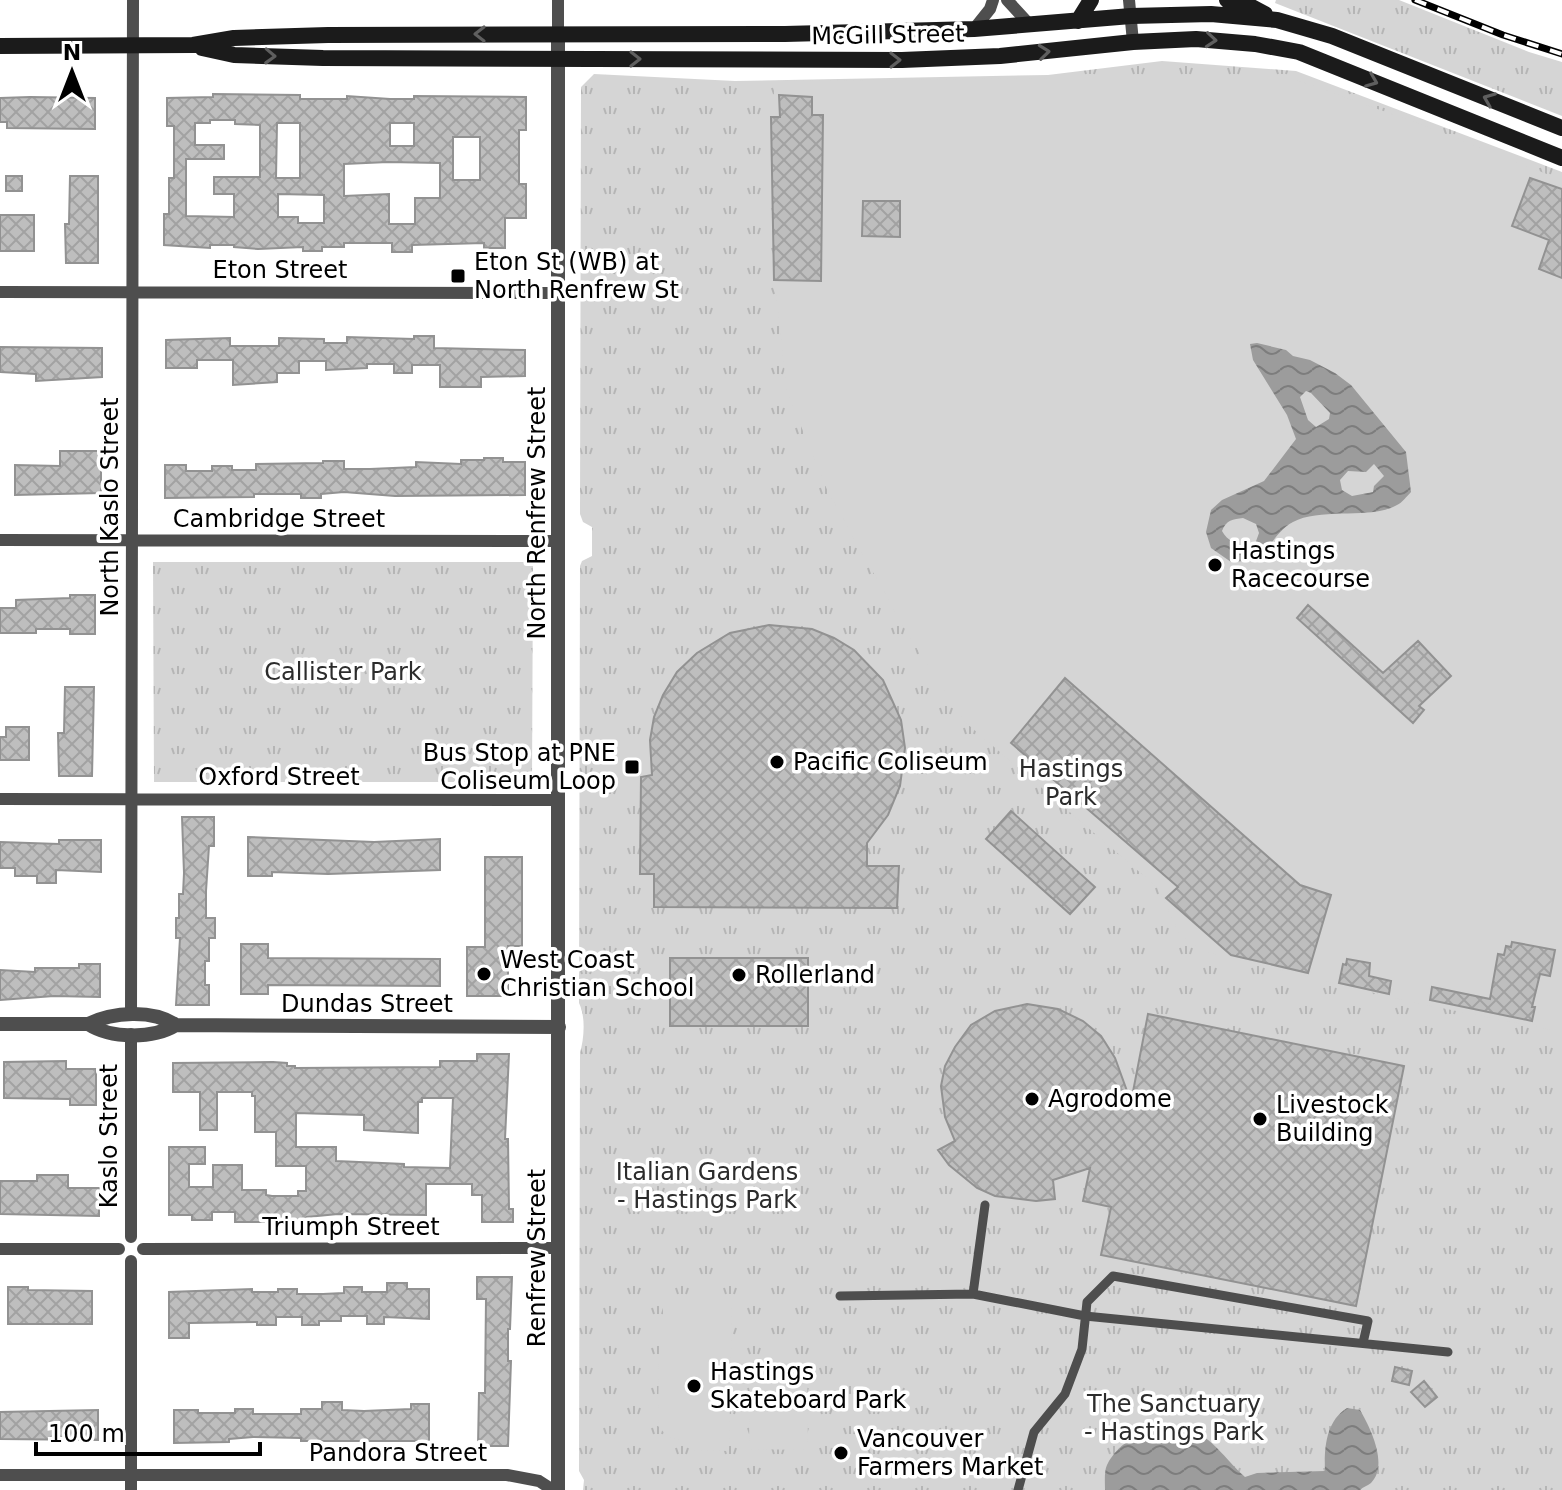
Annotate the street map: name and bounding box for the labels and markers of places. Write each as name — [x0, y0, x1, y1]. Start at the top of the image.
place label: Eton St (WB) at North Renfrew St — [474, 248, 679, 304]
marker: Eton St (WB) at North Renfrew St — [449, 267, 467, 285]
place label: Hastings Racecourse — [1231, 537, 1370, 593]
marker: Hastings Racecourse — [1206, 556, 1224, 574]
place label: Bus Stop at PNE Coliseum Loop — [423, 739, 616, 795]
place label: Pacific Coliseum — [793, 748, 988, 776]
marker: Pacific Coliseum — [768, 753, 786, 771]
marker: Bus Stop at PNE Coliseum Loop — [623, 758, 641, 776]
place label: West Coast Christian School — [500, 946, 694, 1002]
place label: Rollerland — [755, 961, 875, 989]
marker: West Coast Christian School — [475, 965, 493, 983]
marker: Rollerland — [730, 966, 748, 984]
place label: Agrodome — [1048, 1085, 1172, 1113]
marker: Agrodome — [1023, 1090, 1041, 1108]
place label: Livestock Building — [1276, 1091, 1389, 1147]
marker: Livestock Building — [1251, 1110, 1269, 1128]
place label: Hastings Skateboard Park — [710, 1358, 906, 1414]
marker: Hastings Skateboard Park — [685, 1377, 703, 1395]
place label: Vancouver Farmers Market — [857, 1425, 1043, 1481]
marker: Vancouver Farmers Market — [832, 1444, 850, 1462]

